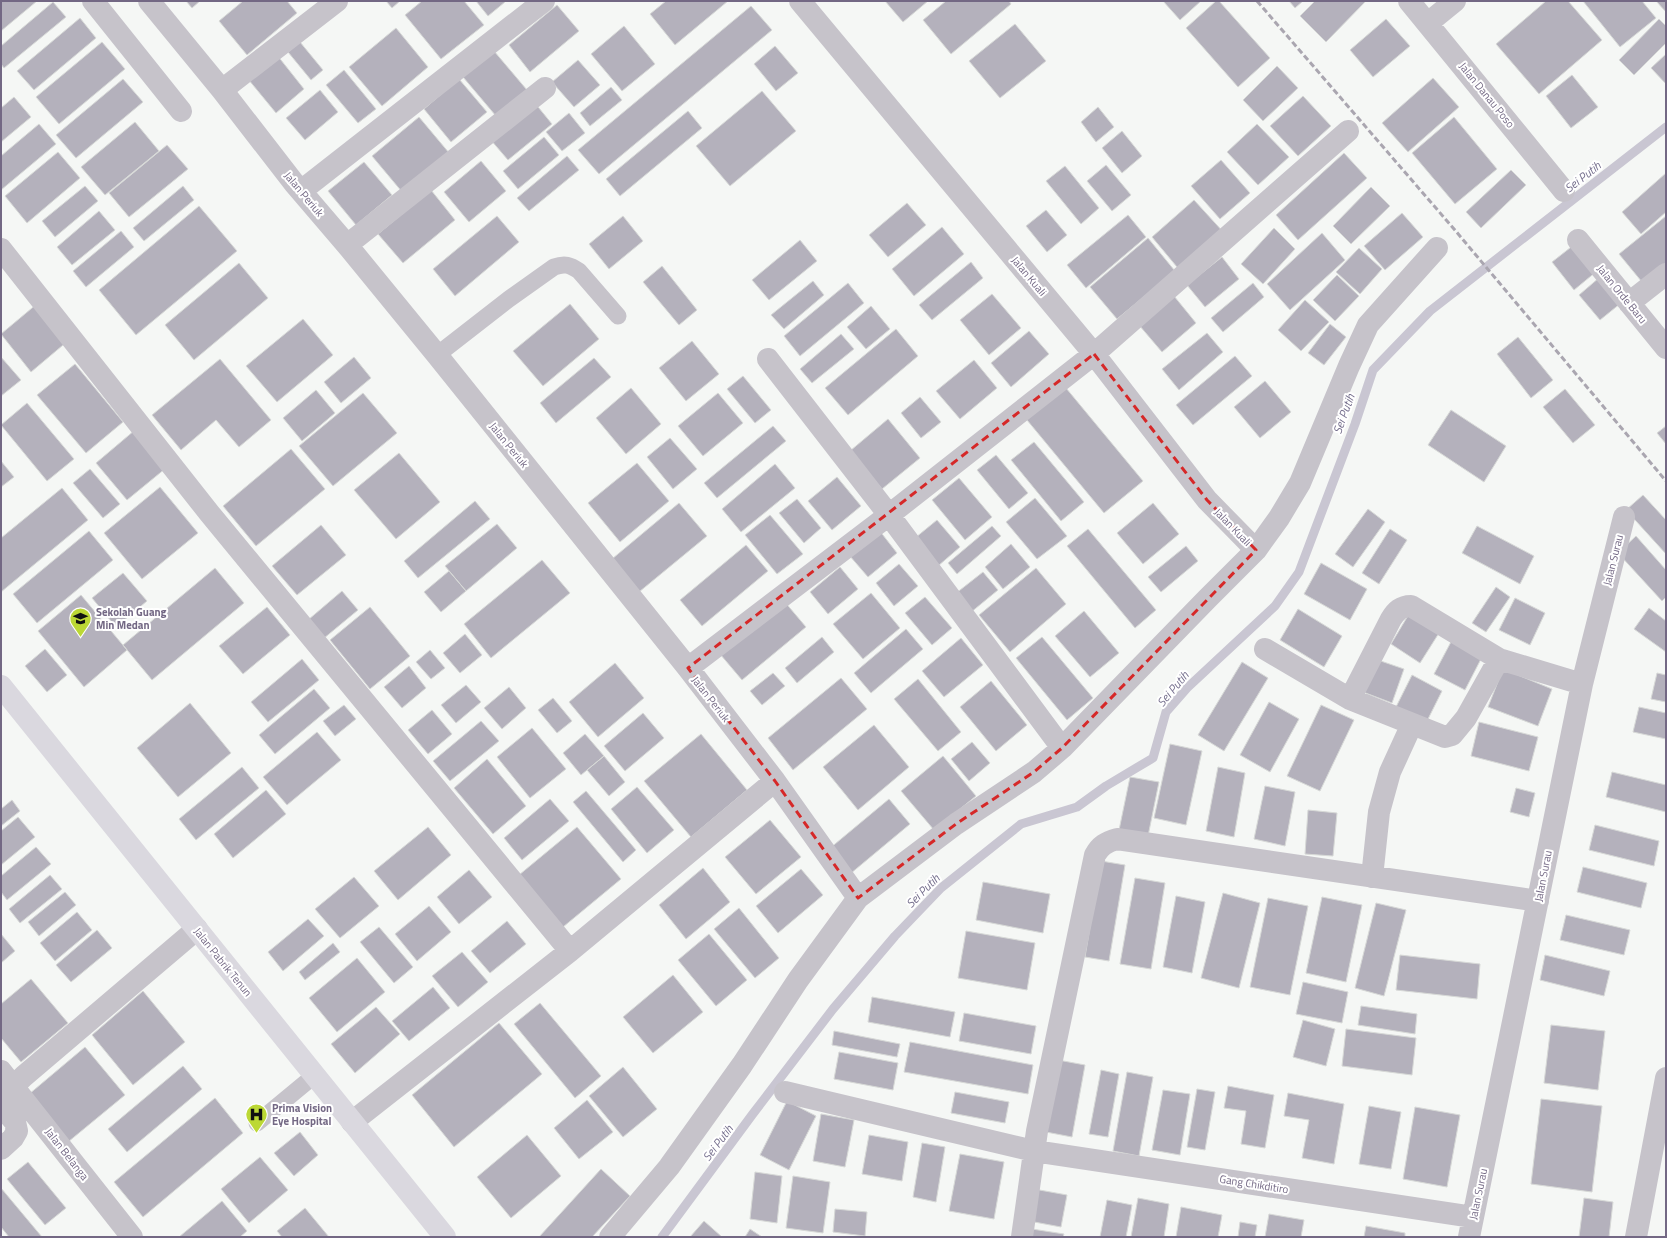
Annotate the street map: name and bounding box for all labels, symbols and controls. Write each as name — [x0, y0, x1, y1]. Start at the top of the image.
street label: Jalan Danau Poso — [1455, 59, 1519, 131]
water label: Sei Putih — [1561, 156, 1606, 197]
street label: Jalan Periuk — [280, 168, 328, 221]
street label: Jalan Kuali — [1008, 253, 1050, 299]
street label: Jalan Orde Baru — [1593, 261, 1651, 327]
water label: Sei Putih — [1328, 390, 1360, 437]
street label: Jalan Periuk — [486, 419, 533, 472]
street label: Jalan Kuali — [1211, 504, 1255, 550]
street label: Jalan Surau — [1599, 533, 1627, 587]
place label: Sekolah Guang Min Medan — [96, 604, 167, 633]
school or university icon: Sekolah Guang Min Medan — [67, 605, 93, 638]
water label: Sei Putih — [1152, 666, 1194, 711]
street label: Jalan Periuk — [688, 673, 735, 726]
street label: Jalan Surau — [1530, 849, 1556, 903]
water label: Sei Putih — [901, 869, 945, 912]
street label: Jalan Pabrik Tenun — [190, 924, 256, 1000]
place label: Prima Vision Eye Hospital — [272, 1100, 332, 1129]
hospital icon: Prima Vision Eye Hospital — [244, 1101, 270, 1134]
water label: Sei Putih — [698, 1120, 738, 1165]
street label: Jalan Belanga — [41, 1124, 93, 1184]
street label: Jalan Surau — [1465, 1167, 1491, 1221]
street label: Gang Chikditiro — [1218, 1171, 1290, 1197]

